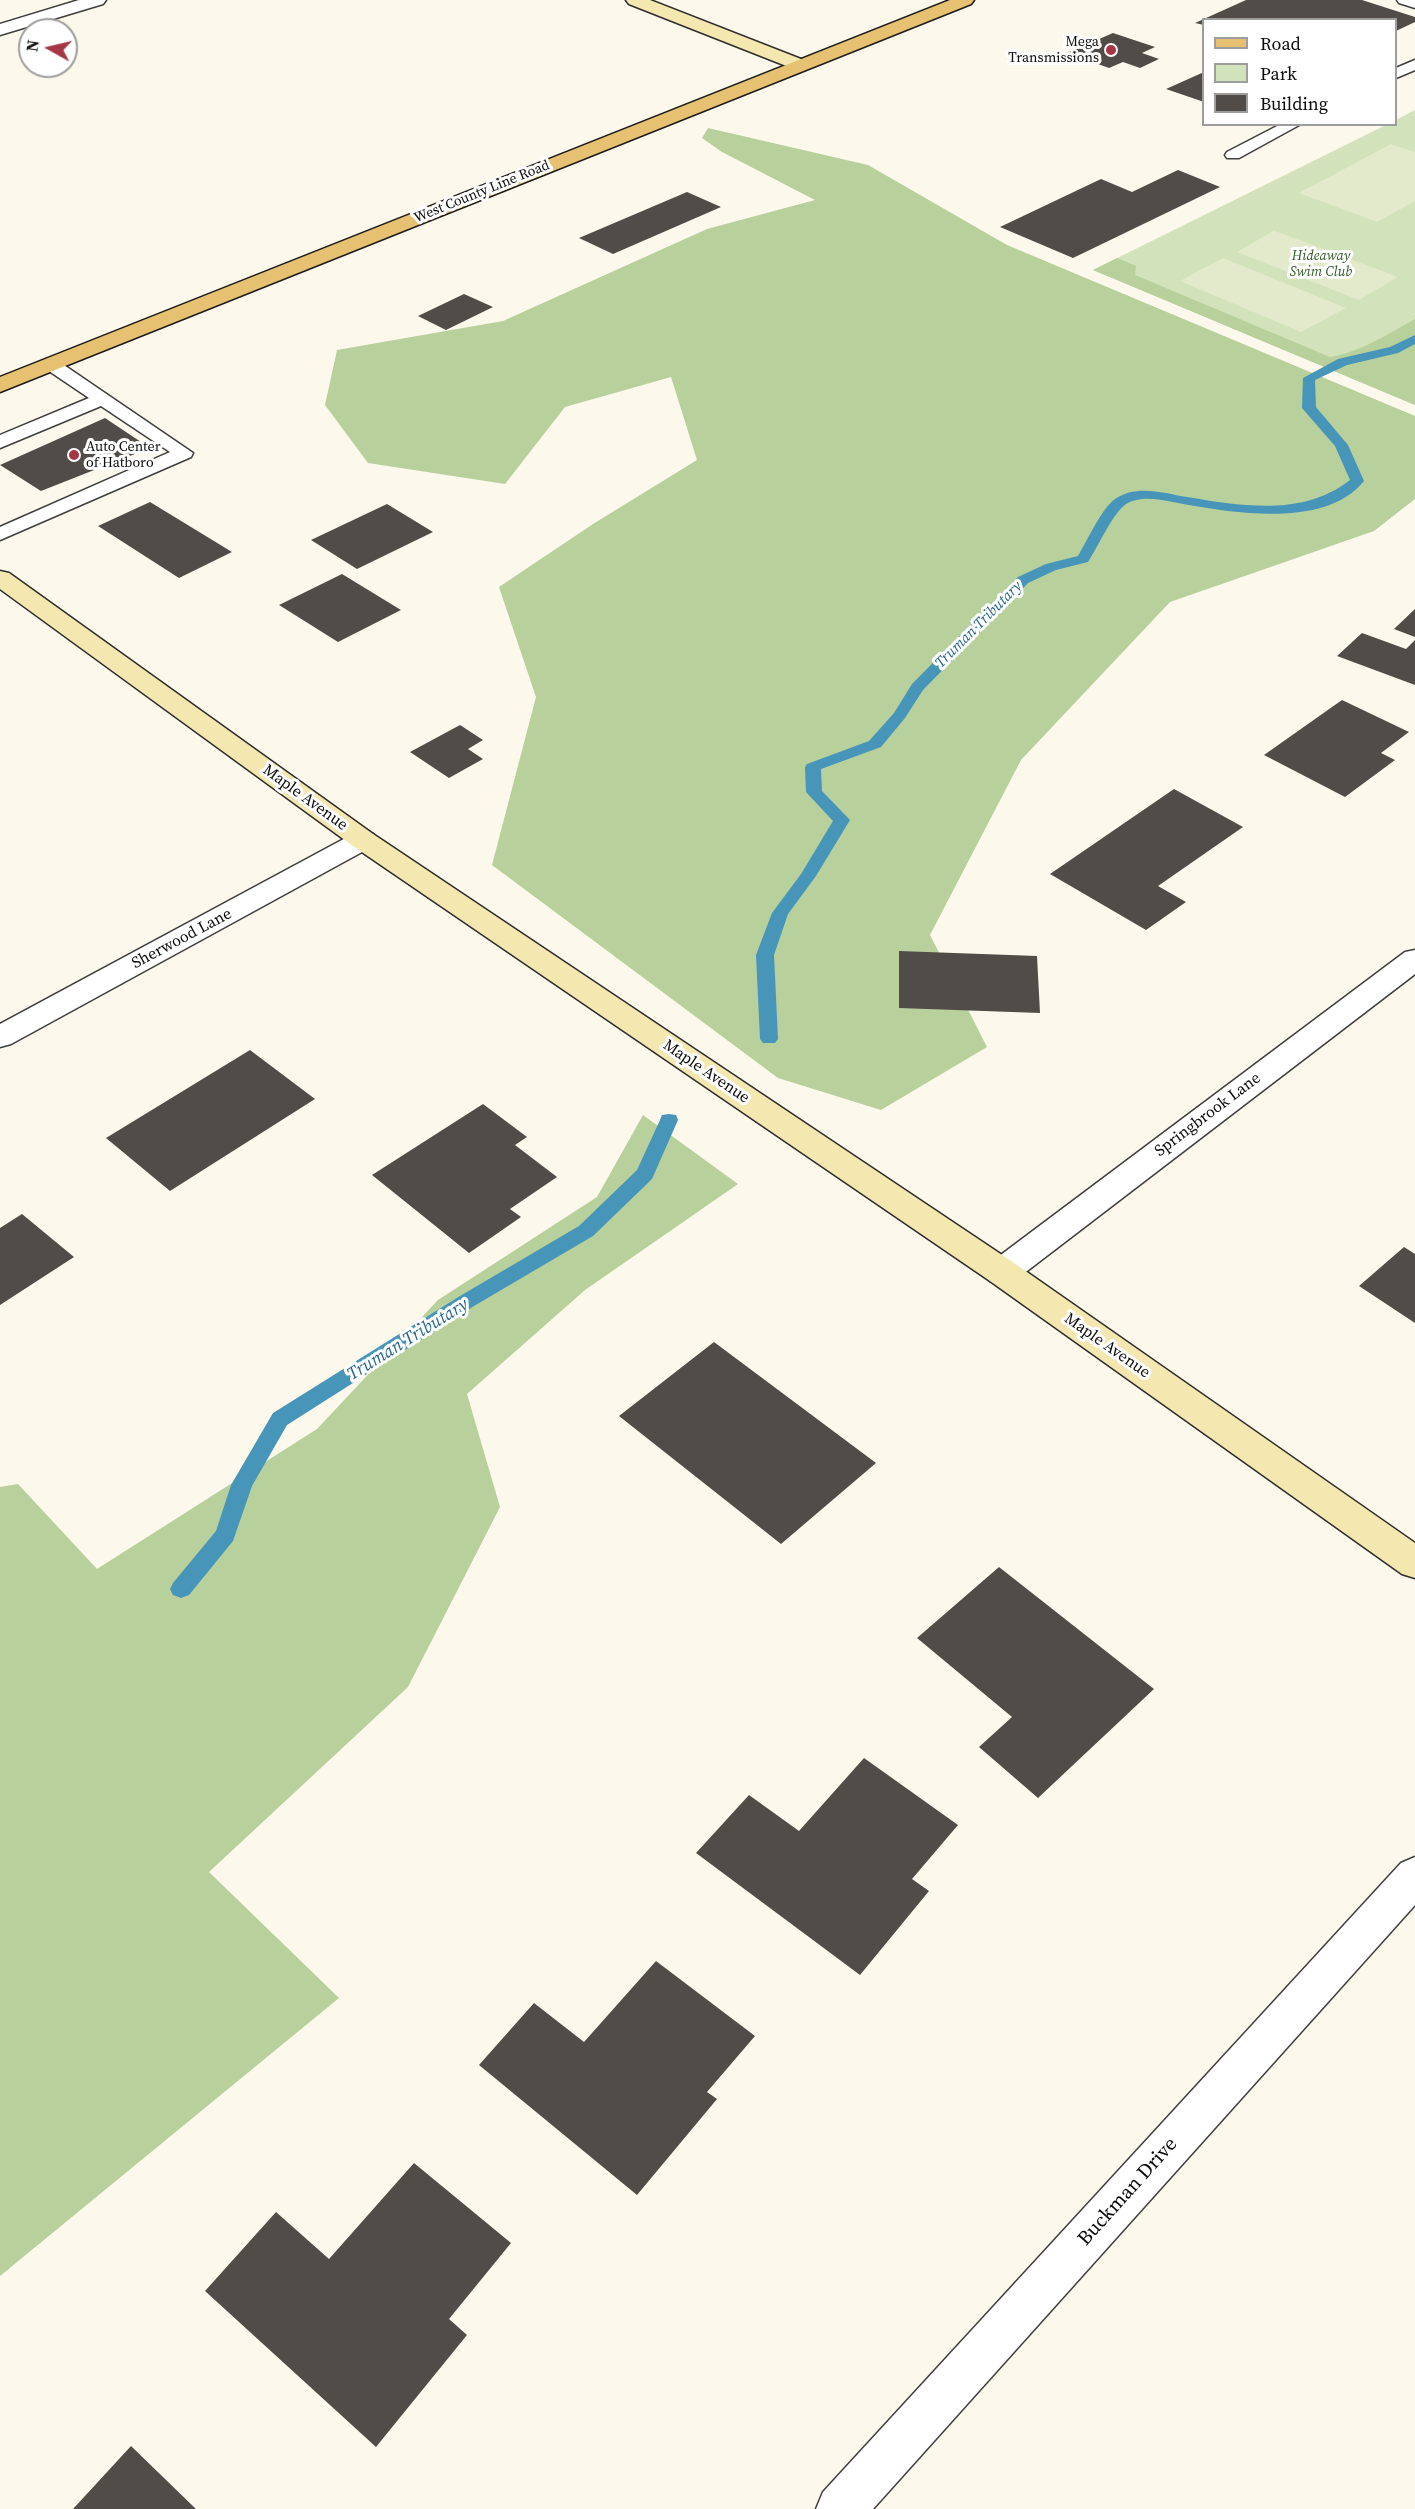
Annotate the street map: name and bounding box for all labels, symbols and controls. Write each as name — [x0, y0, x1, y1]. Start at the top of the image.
north arrow — [18, 18, 78, 78]
legend — [1202, 18, 1397, 126]
text: Road — [1260, 31, 1301, 56]
place label: Mega Transmissions — [1008, 34, 1099, 66]
text: N — [20, 38, 44, 53]
marker: Mega Transmissions — [1104, 43, 1118, 57]
text: Park — [1260, 61, 1297, 86]
text: Building — [1260, 91, 1328, 116]
street label: West County Line Road — [412, 157, 552, 227]
park label: Hideaway Swim Club — [1290, 248, 1352, 280]
place label: Auto Center of Hatboro — [86, 439, 161, 472]
marker: Auto Center of Hatboro — [67, 448, 81, 462]
water label: Truman Tributary — [932, 578, 1026, 672]
street label: Maple Avenue — [259, 761, 351, 835]
street label: Sherwood Lane — [129, 905, 235, 973]
street label: Maple Avenue — [659, 1036, 753, 1108]
street label: Springbrook Lane — [1151, 1069, 1265, 1161]
water label: Truman Tributary — [344, 1294, 472, 1386]
street label: Maple Avenue — [1060, 1309, 1154, 1383]
street label: Buckman Drive — [1073, 2133, 1183, 2251]

